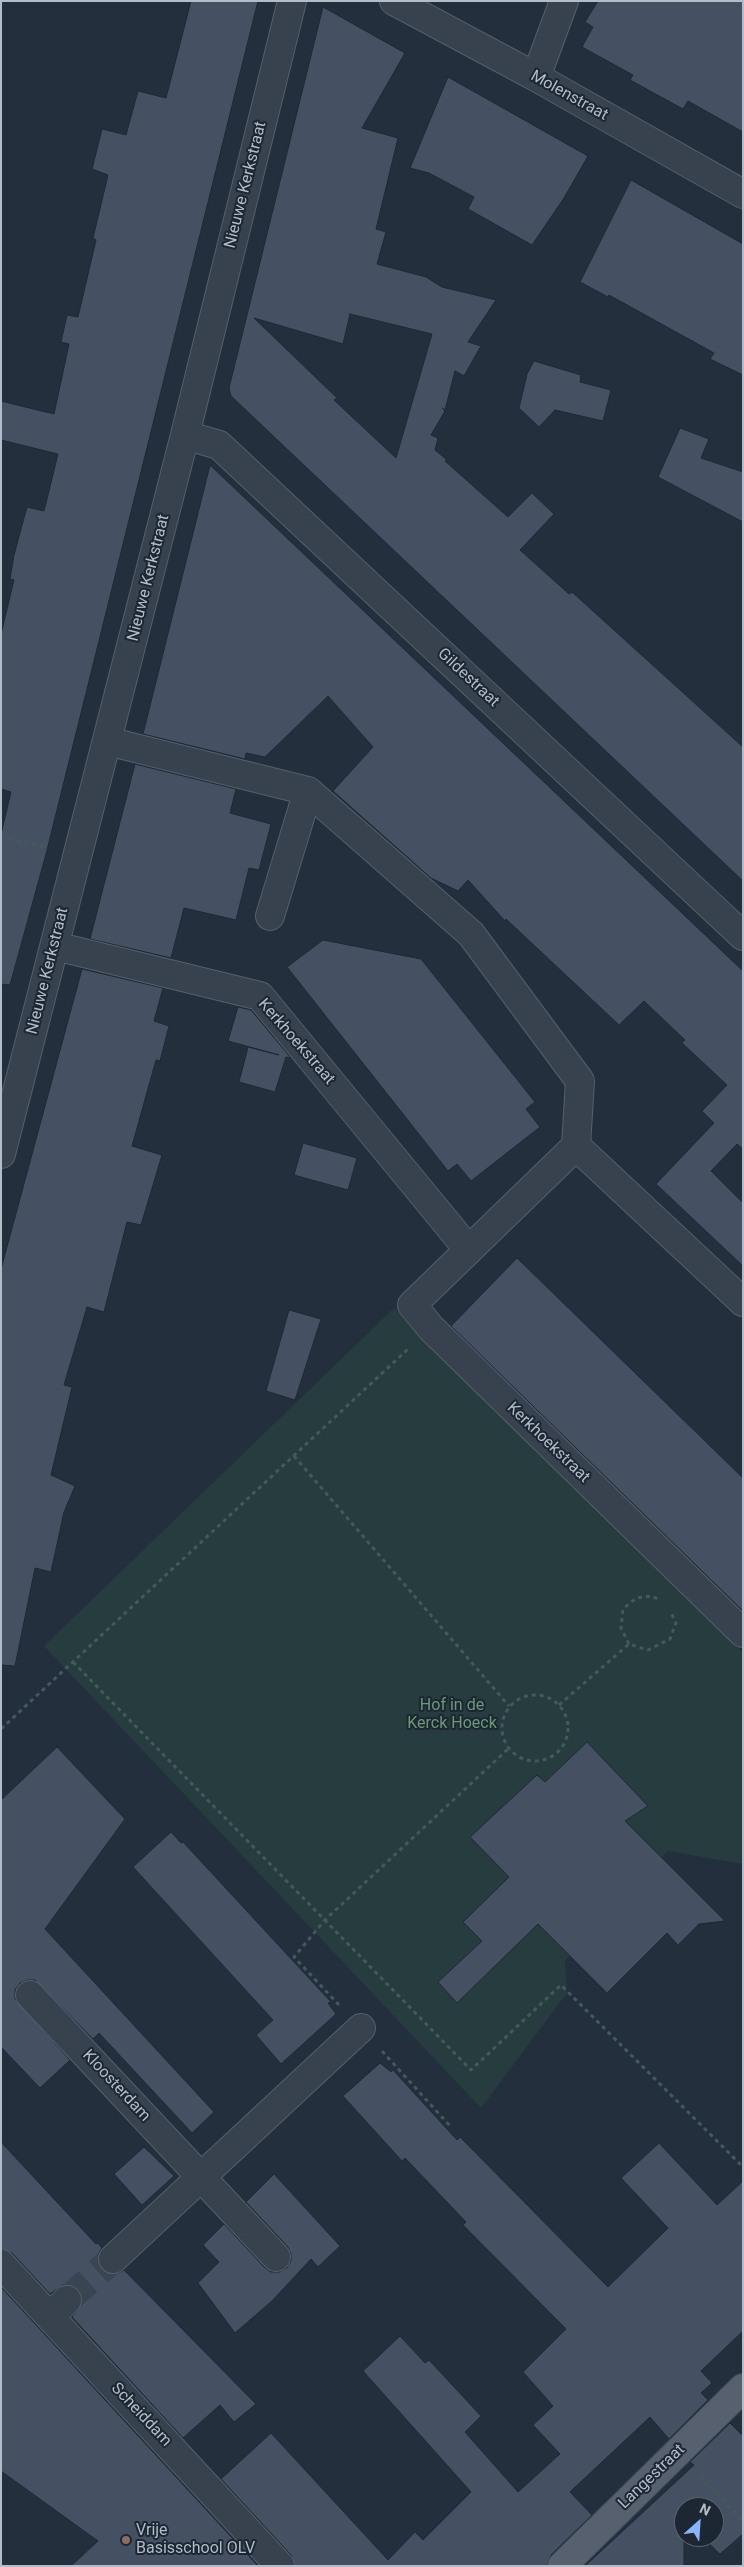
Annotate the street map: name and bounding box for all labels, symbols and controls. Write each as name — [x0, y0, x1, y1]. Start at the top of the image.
street label: Molenstraat — [527, 67, 611, 125]
street label: Nieuwe Kerkstraat — [221, 120, 271, 250]
street label: Nieuwe Kerkstraat — [124, 513, 174, 643]
street label: Gildestraat — [433, 645, 503, 711]
street label: Nieuwe Kerkstraat — [23, 906, 73, 1036]
street label: Kerkhoekstraat — [253, 995, 339, 1089]
street label: Kerkhoekstraat — [503, 1399, 593, 1487]
park label: Hof in de Kerck Hoeck — [407, 1696, 497, 1734]
street label: Kloosterdam — [78, 2046, 154, 2126]
street label: Scheiddam — [107, 2379, 175, 2451]
street label: Langestraat — [615, 2441, 689, 2513]
north arrow — [674, 2497, 724, 2547]
text: N — [697, 2500, 713, 2519]
place label: Vrije Basisschool OLV — [136, 2521, 255, 2559]
marker: Vrije Basisschool OLV — [120, 2534, 132, 2546]

